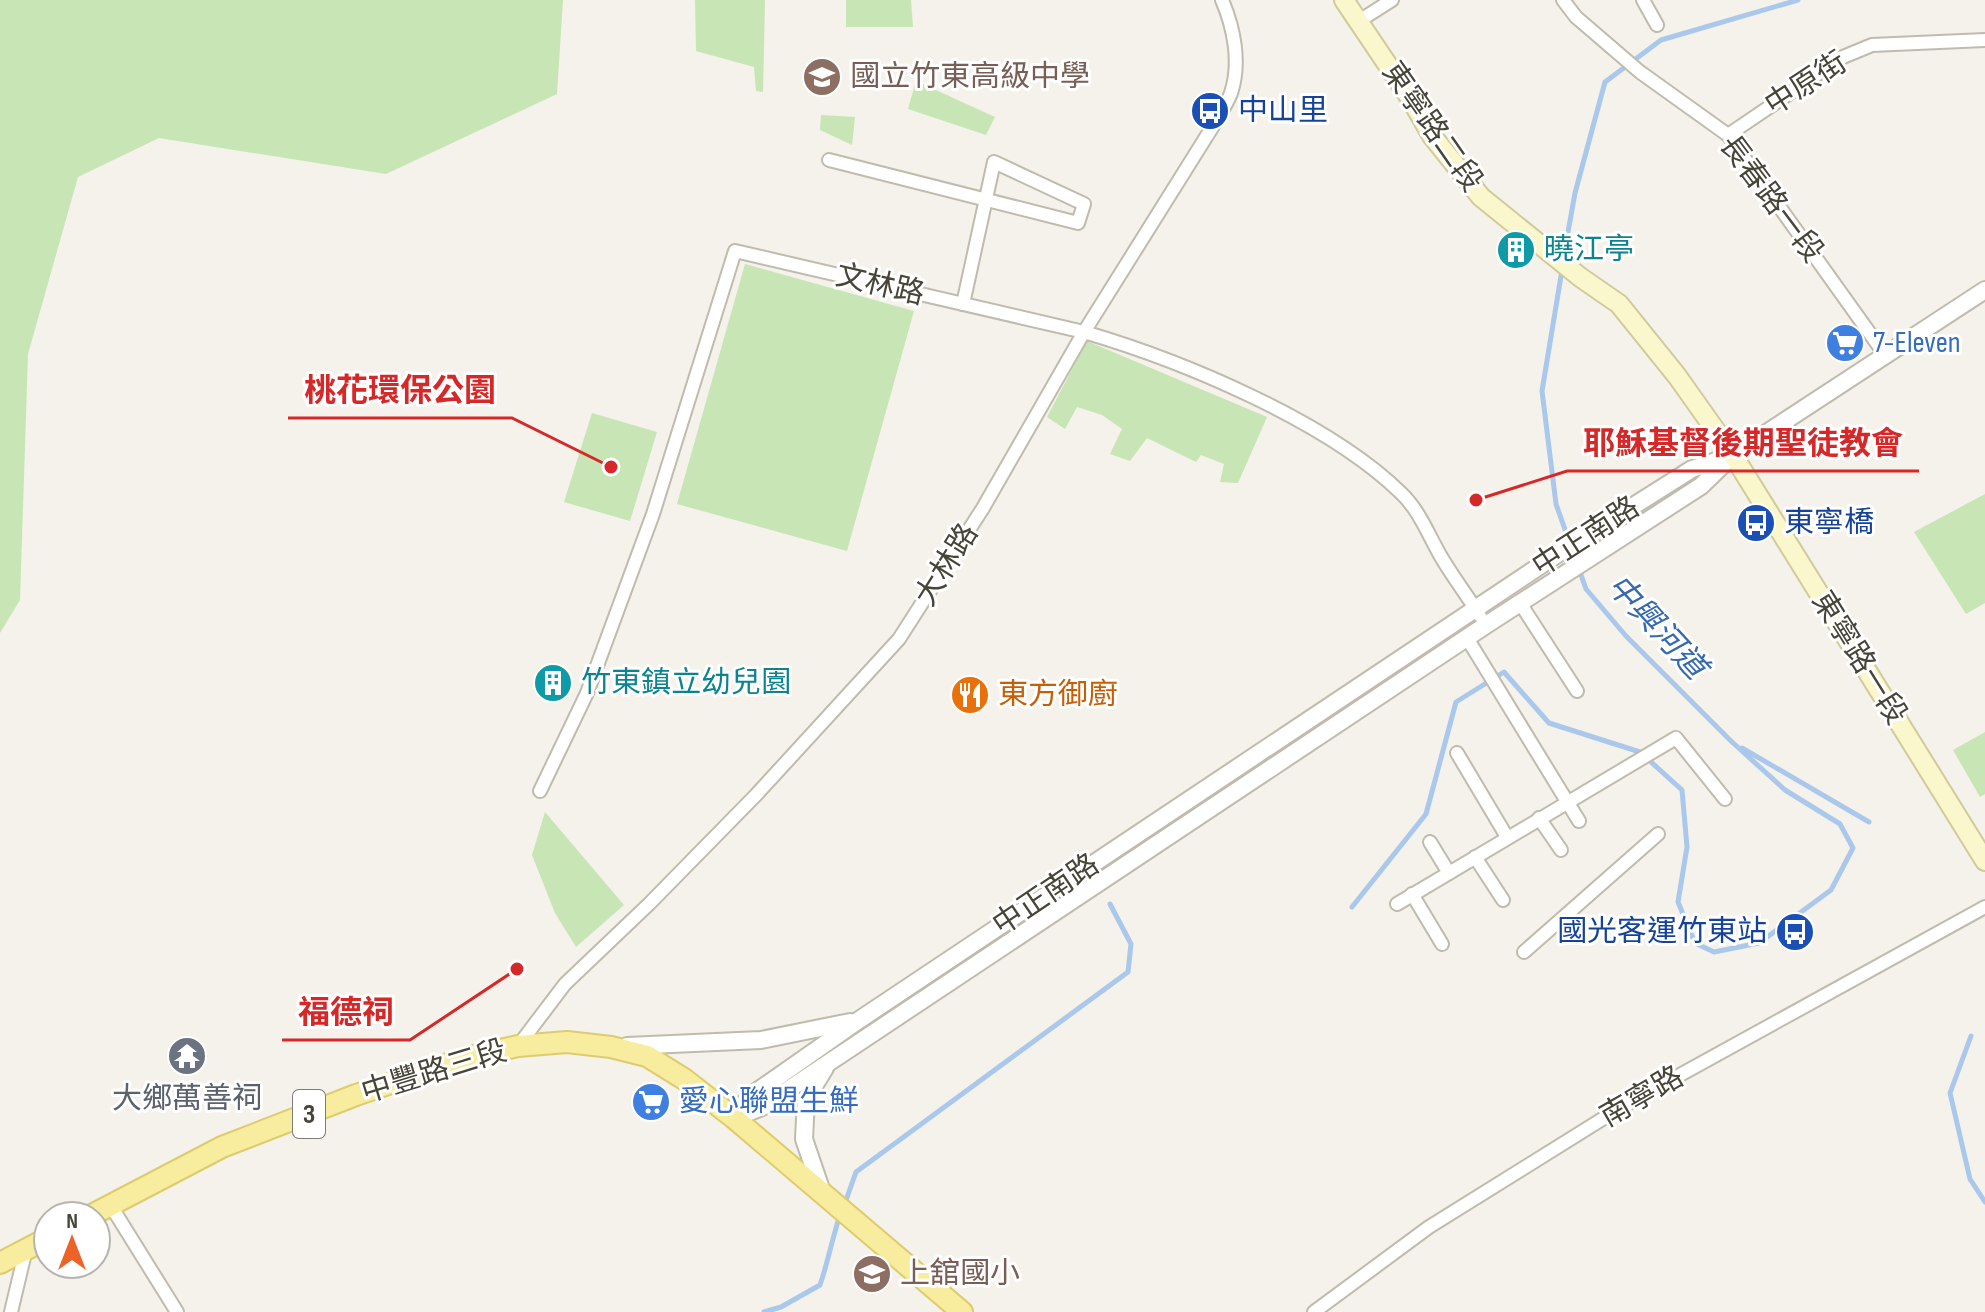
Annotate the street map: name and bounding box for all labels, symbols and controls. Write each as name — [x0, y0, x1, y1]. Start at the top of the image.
street label: 中原街 — [1758, 44, 1854, 124]
street label: 東寧路二段 — [1374, 55, 1490, 199]
school or university icon: 國立竹東高級中學 — [801, 56, 843, 98]
place label: 國立竹東高級中學 — [850, 59, 1090, 95]
bus stop icon: 中山里 — [1189, 90, 1231, 132]
place label: 中山里 — [1238, 93, 1328, 129]
street label: 長春路一段 — [1711, 128, 1831, 270]
building icon: 曉江亭 — [1495, 229, 1537, 271]
place label: 曉江亭 — [1544, 232, 1634, 268]
street label: 文林路 — [832, 257, 928, 313]
supermarket icon: 7-Eleven — [1824, 322, 1866, 364]
place label: 7-Eleven — [1873, 325, 1961, 361]
callout: 桃花環保公園 — [288, 362, 512, 418]
text: 桃花環保公園 — [304, 372, 496, 411]
callout: 耶穌基督後期聖徒教會 — [1567, 415, 1919, 471]
text: 耶穌基督後期聖徒教會 — [1583, 425, 1903, 464]
street label: 中正南路 — [1526, 489, 1646, 585]
bus stop icon: 東寧橋 — [1735, 502, 1777, 544]
place label: 東寧橋 — [1784, 505, 1874, 541]
street label: 大林路 — [908, 517, 986, 613]
water label: 中興河道 — [1598, 567, 1717, 690]
street label: 東寧路一段 — [1804, 585, 1914, 731]
building icon: 竹東鎮立幼兒園 — [532, 662, 574, 704]
place label: 竹東鎮立幼兒園 — [581, 665, 791, 701]
restaurant icon: 東方御廚 — [949, 674, 991, 716]
place label: 東方御廚 — [998, 677, 1118, 713]
street label: 中正南路 — [986, 847, 1106, 943]
bus stop icon: 國光客運竹東站 — [1774, 911, 1816, 953]
place label: 國光客運竹東站 — [1557, 914, 1767, 950]
callout: 福德祠 — [282, 984, 410, 1040]
text: 福德祠 — [298, 994, 394, 1033]
street label: 中豐路三段 — [357, 1033, 511, 1111]
temple icon: 大鄉萬善祠 — [166, 1035, 208, 1077]
street label: 南寧路 — [1594, 1059, 1690, 1135]
place label: 大鄉萬善祠 — [112, 1081, 262, 1117]
supermarket icon: 愛心聯盟生鮮 — [630, 1081, 672, 1123]
place label: 愛心聯盟生鮮 — [679, 1084, 859, 1120]
road number: 3 — [293, 1090, 325, 1138]
north arrow — [32, 1200, 112, 1280]
text: N — [66, 1208, 78, 1235]
school or university icon: 上舘國小 — [851, 1253, 893, 1295]
place label: 上舘國小 — [900, 1256, 1020, 1292]

